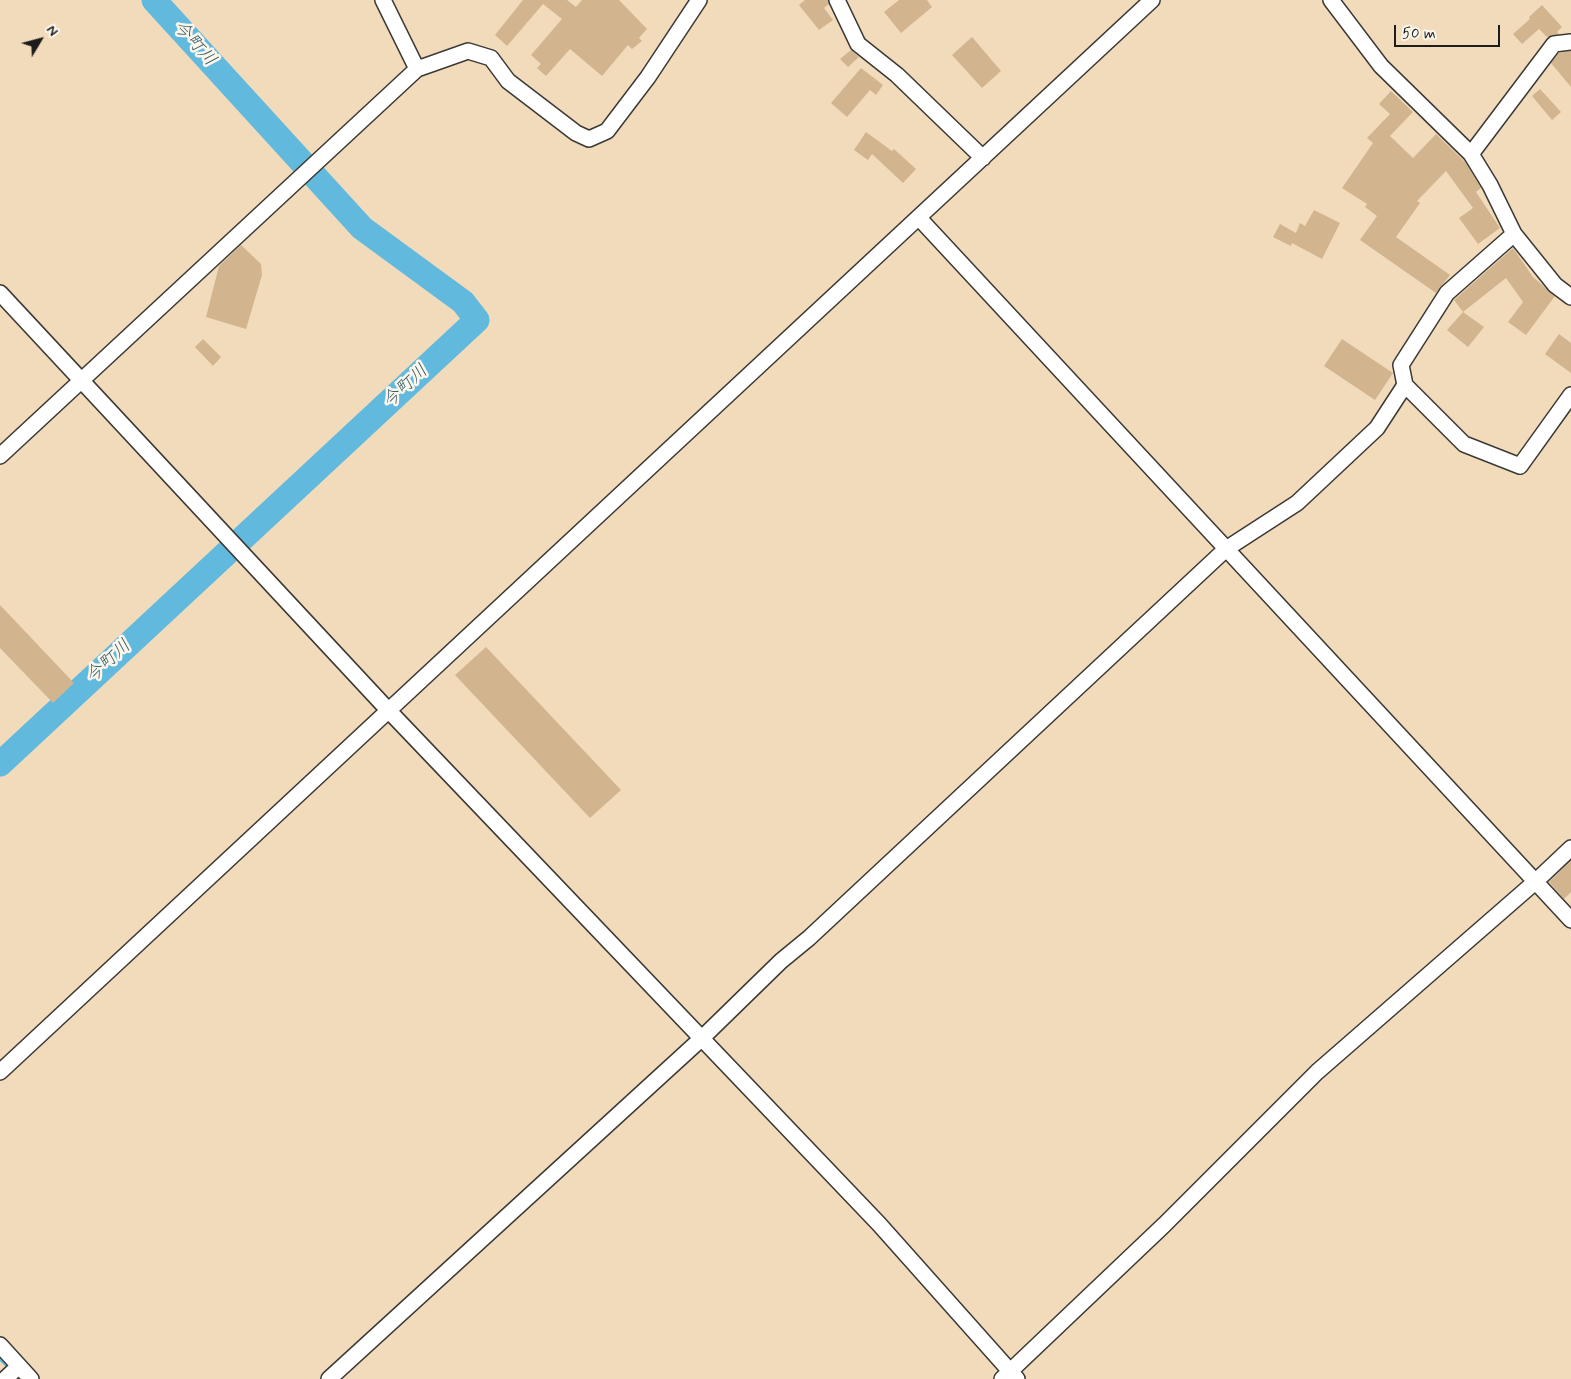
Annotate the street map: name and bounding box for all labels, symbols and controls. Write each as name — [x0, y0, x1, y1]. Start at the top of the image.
north arrow — [15, 15, 65, 65]
scale bar — [1396, 15, 1502, 47]
water label: 今町川 — [168, 17, 220, 71]
text: N — [42, 22, 62, 40]
text: 50 m — [1402, 24, 1436, 44]
water label: 今町川 — [379, 361, 433, 413]
water label: 今町川 — [82, 636, 136, 688]

